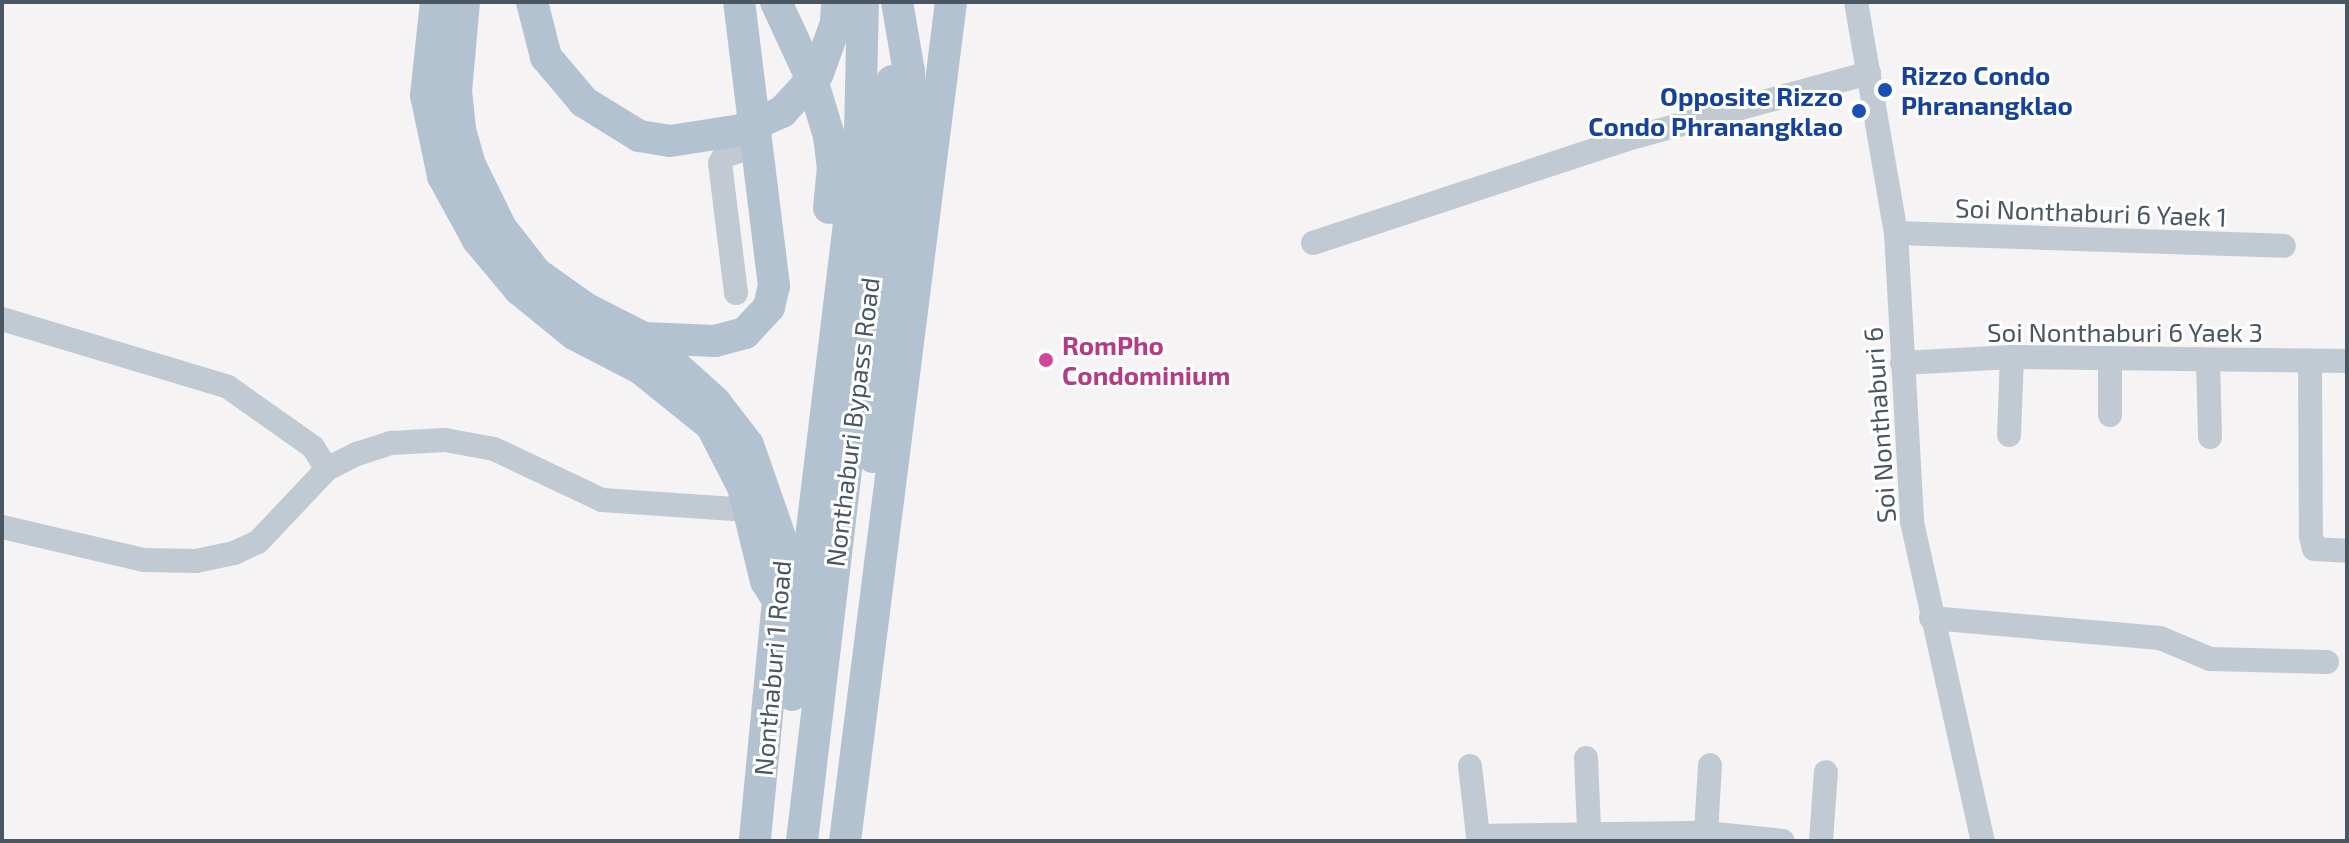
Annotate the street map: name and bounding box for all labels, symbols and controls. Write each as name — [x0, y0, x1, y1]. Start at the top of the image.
place label: Rizzo Condo Phranangklao — [1901, 59, 2073, 120]
place label: Opposite Rizzo Condo Phranangklao — [1588, 80, 1843, 142]
marker: Rizzo Condo Phranangklao — [1876, 81, 1894, 99]
marker: Opposite Rizzo Condo Phranangklao — [1850, 102, 1868, 120]
street label: Soi Nonthaburi 6 Yaek 1 — [1954, 192, 2228, 232]
street label: Nonthaburi Bypass Road — [819, 276, 885, 568]
street label: Soi Nonthaburi 6 Yaek 3 — [1986, 316, 2264, 348]
street label: Soi Nonthaburi 6 — [1857, 326, 1901, 524]
place label: RomPho Condominium — [1062, 329, 1230, 390]
marker: RomPho Condominium — [1037, 351, 1055, 369]
street label: Nonthaburi 1 Road — [747, 559, 797, 777]

